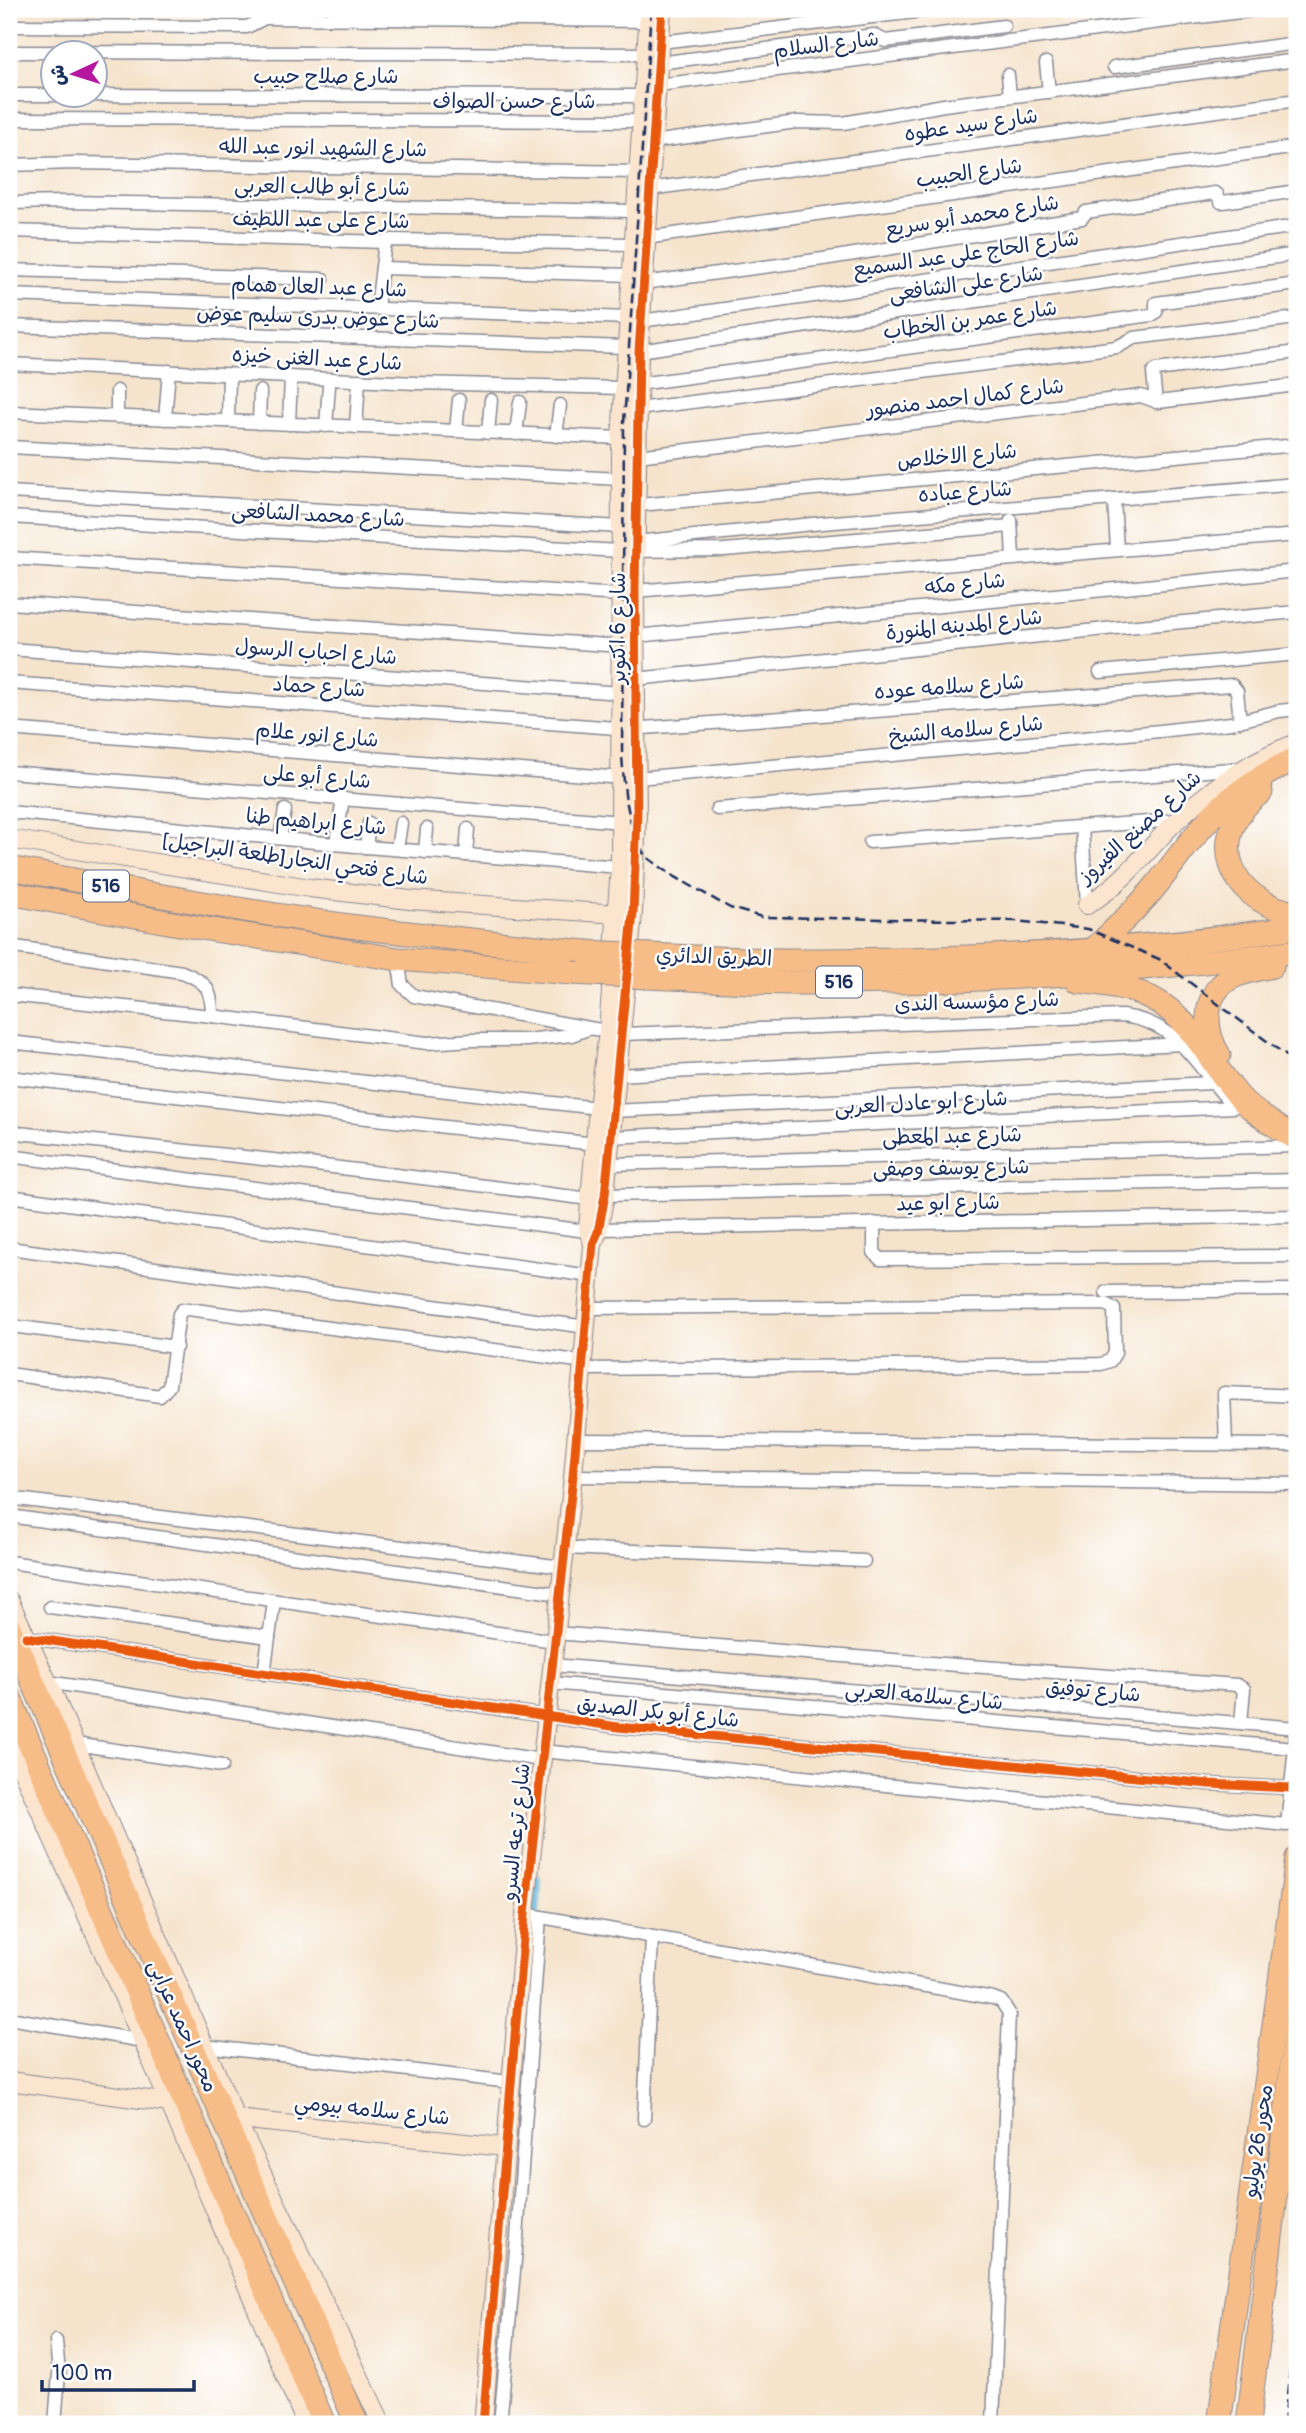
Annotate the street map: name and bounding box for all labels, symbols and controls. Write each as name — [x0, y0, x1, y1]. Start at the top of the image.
street label: شارع السلام — [772, 25, 881, 67]
north arrow — [38, 38, 108, 108]
street label: شارع صلاح حبيب — [253, 63, 399, 91]
text: ش — [45, 64, 71, 86]
street label: شارع حسن الصواف — [433, 88, 595, 116]
street label: شارع سيد عطوه — [902, 102, 1040, 149]
street label: شارع الشهيد انور عبد الله — [219, 133, 427, 164]
street label: شارع الحبيب — [914, 152, 1024, 195]
street label: شارع أبو طالب العربى — [234, 172, 410, 203]
street label: شارع محمد أبو سريع — [883, 189, 1061, 244]
street label: شارع على عبد اللطيف — [232, 205, 410, 236]
street label: شارع الحاج على عبد السميع — [851, 225, 1081, 284]
street label: شارع على الشافعى — [887, 260, 1045, 309]
street label: شارع عبد العال همام — [231, 270, 407, 306]
street label: شارع عمر بن الخطاب — [881, 294, 1059, 347]
street label: شارع عوض بدرى سليم عوض — [196, 299, 440, 337]
street label: شارع عبد الغنى خيزه — [231, 341, 403, 378]
street label: شارع كمال احمد منصور — [862, 372, 1066, 425]
street label: شارع الاخلاص — [896, 437, 1018, 476]
street label: شارع عباده — [917, 475, 1013, 510]
street label: شارع محمد الشافعى — [231, 497, 405, 534]
street label: شارع مكه — [923, 567, 1007, 602]
street label: شارع 6 اكتوبر — [605, 572, 633, 686]
street label: شارع المدينه المنورة — [884, 603, 1044, 648]
street label: شارع احباب الرسول — [234, 633, 398, 672]
street label: شارع سلامه عوده — [873, 668, 1025, 707]
street label: شارع حماد — [272, 670, 366, 705]
street label: شارع سلامه الشيخ — [888, 710, 1045, 751]
street label: شارع انور علام — [254, 716, 380, 756]
street label: شارع أبو على — [262, 759, 372, 796]
street label: شارع مصنع الفيروز — [1071, 764, 1208, 892]
street label: شارع ابراهيم طنا — [244, 802, 387, 844]
street label: شارع فتحي النجار[طلعة البراجيل] — [159, 827, 430, 896]
road number: 516 — [83, 870, 129, 902]
street label: الطريق الدائري — [655, 941, 773, 974]
road number: 516 — [816, 966, 862, 998]
street label: شارع مؤسسه الندى — [894, 986, 1060, 1019]
street label: شارع ابو عادل العربى — [834, 1085, 1008, 1122]
street label: شارع عبد المعطى — [882, 1121, 1022, 1152]
street label: شارع يوسف وصفى — [872, 1153, 1030, 1184]
street label: شارع ابو عيد — [896, 1189, 1000, 1218]
street label: شارع توفيق — [1044, 1673, 1142, 1710]
street label: شارع سلامه العربى — [844, 1676, 1004, 1717]
street label: شارع أبو بكر الصديق — [575, 1690, 741, 1735]
street label: شارع ترعه السرو — [495, 1762, 538, 1904]
street label: محور احمد عرابى — [142, 1955, 224, 2097]
street label: محور 26 يوليو — [1237, 2083, 1279, 2200]
street label: شارع سلامه بيومي — [292, 2088, 451, 2137]
scale bar — [42, 2349, 194, 2393]
text: 100 m — [52, 2360, 112, 2387]

